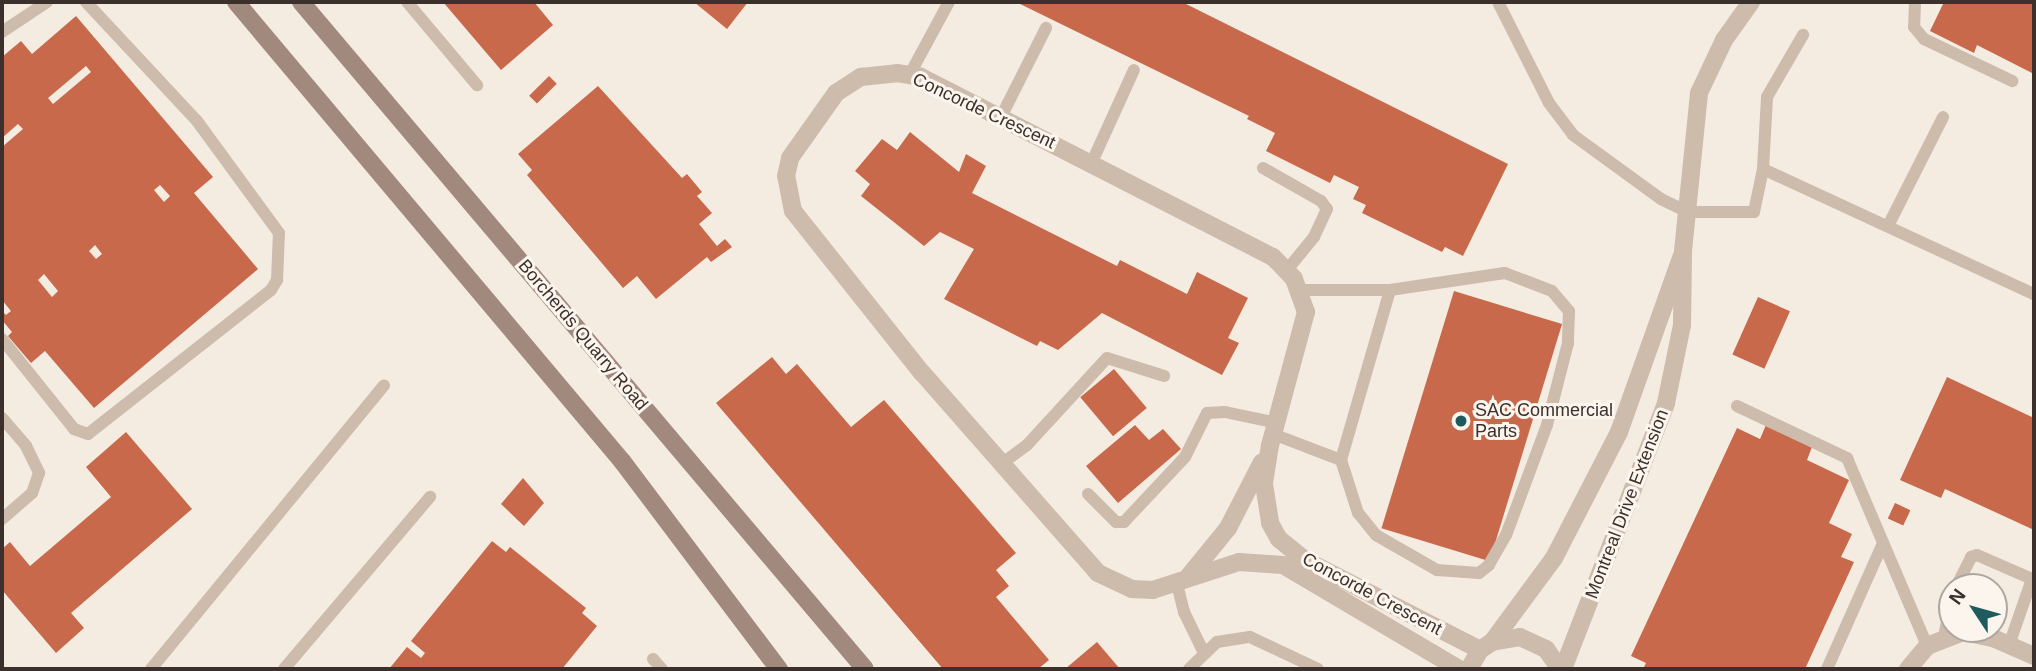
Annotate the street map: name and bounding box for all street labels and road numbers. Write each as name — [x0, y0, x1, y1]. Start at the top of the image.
street label: Concorde Crescent — [909, 68, 1059, 154]
street label: Borcherds Quarry Road — [514, 255, 652, 415]
street label: Montreal Drive Extension — [1581, 406, 1673, 602]
street label: Concorde Crescent — [1298, 548, 1446, 640]

